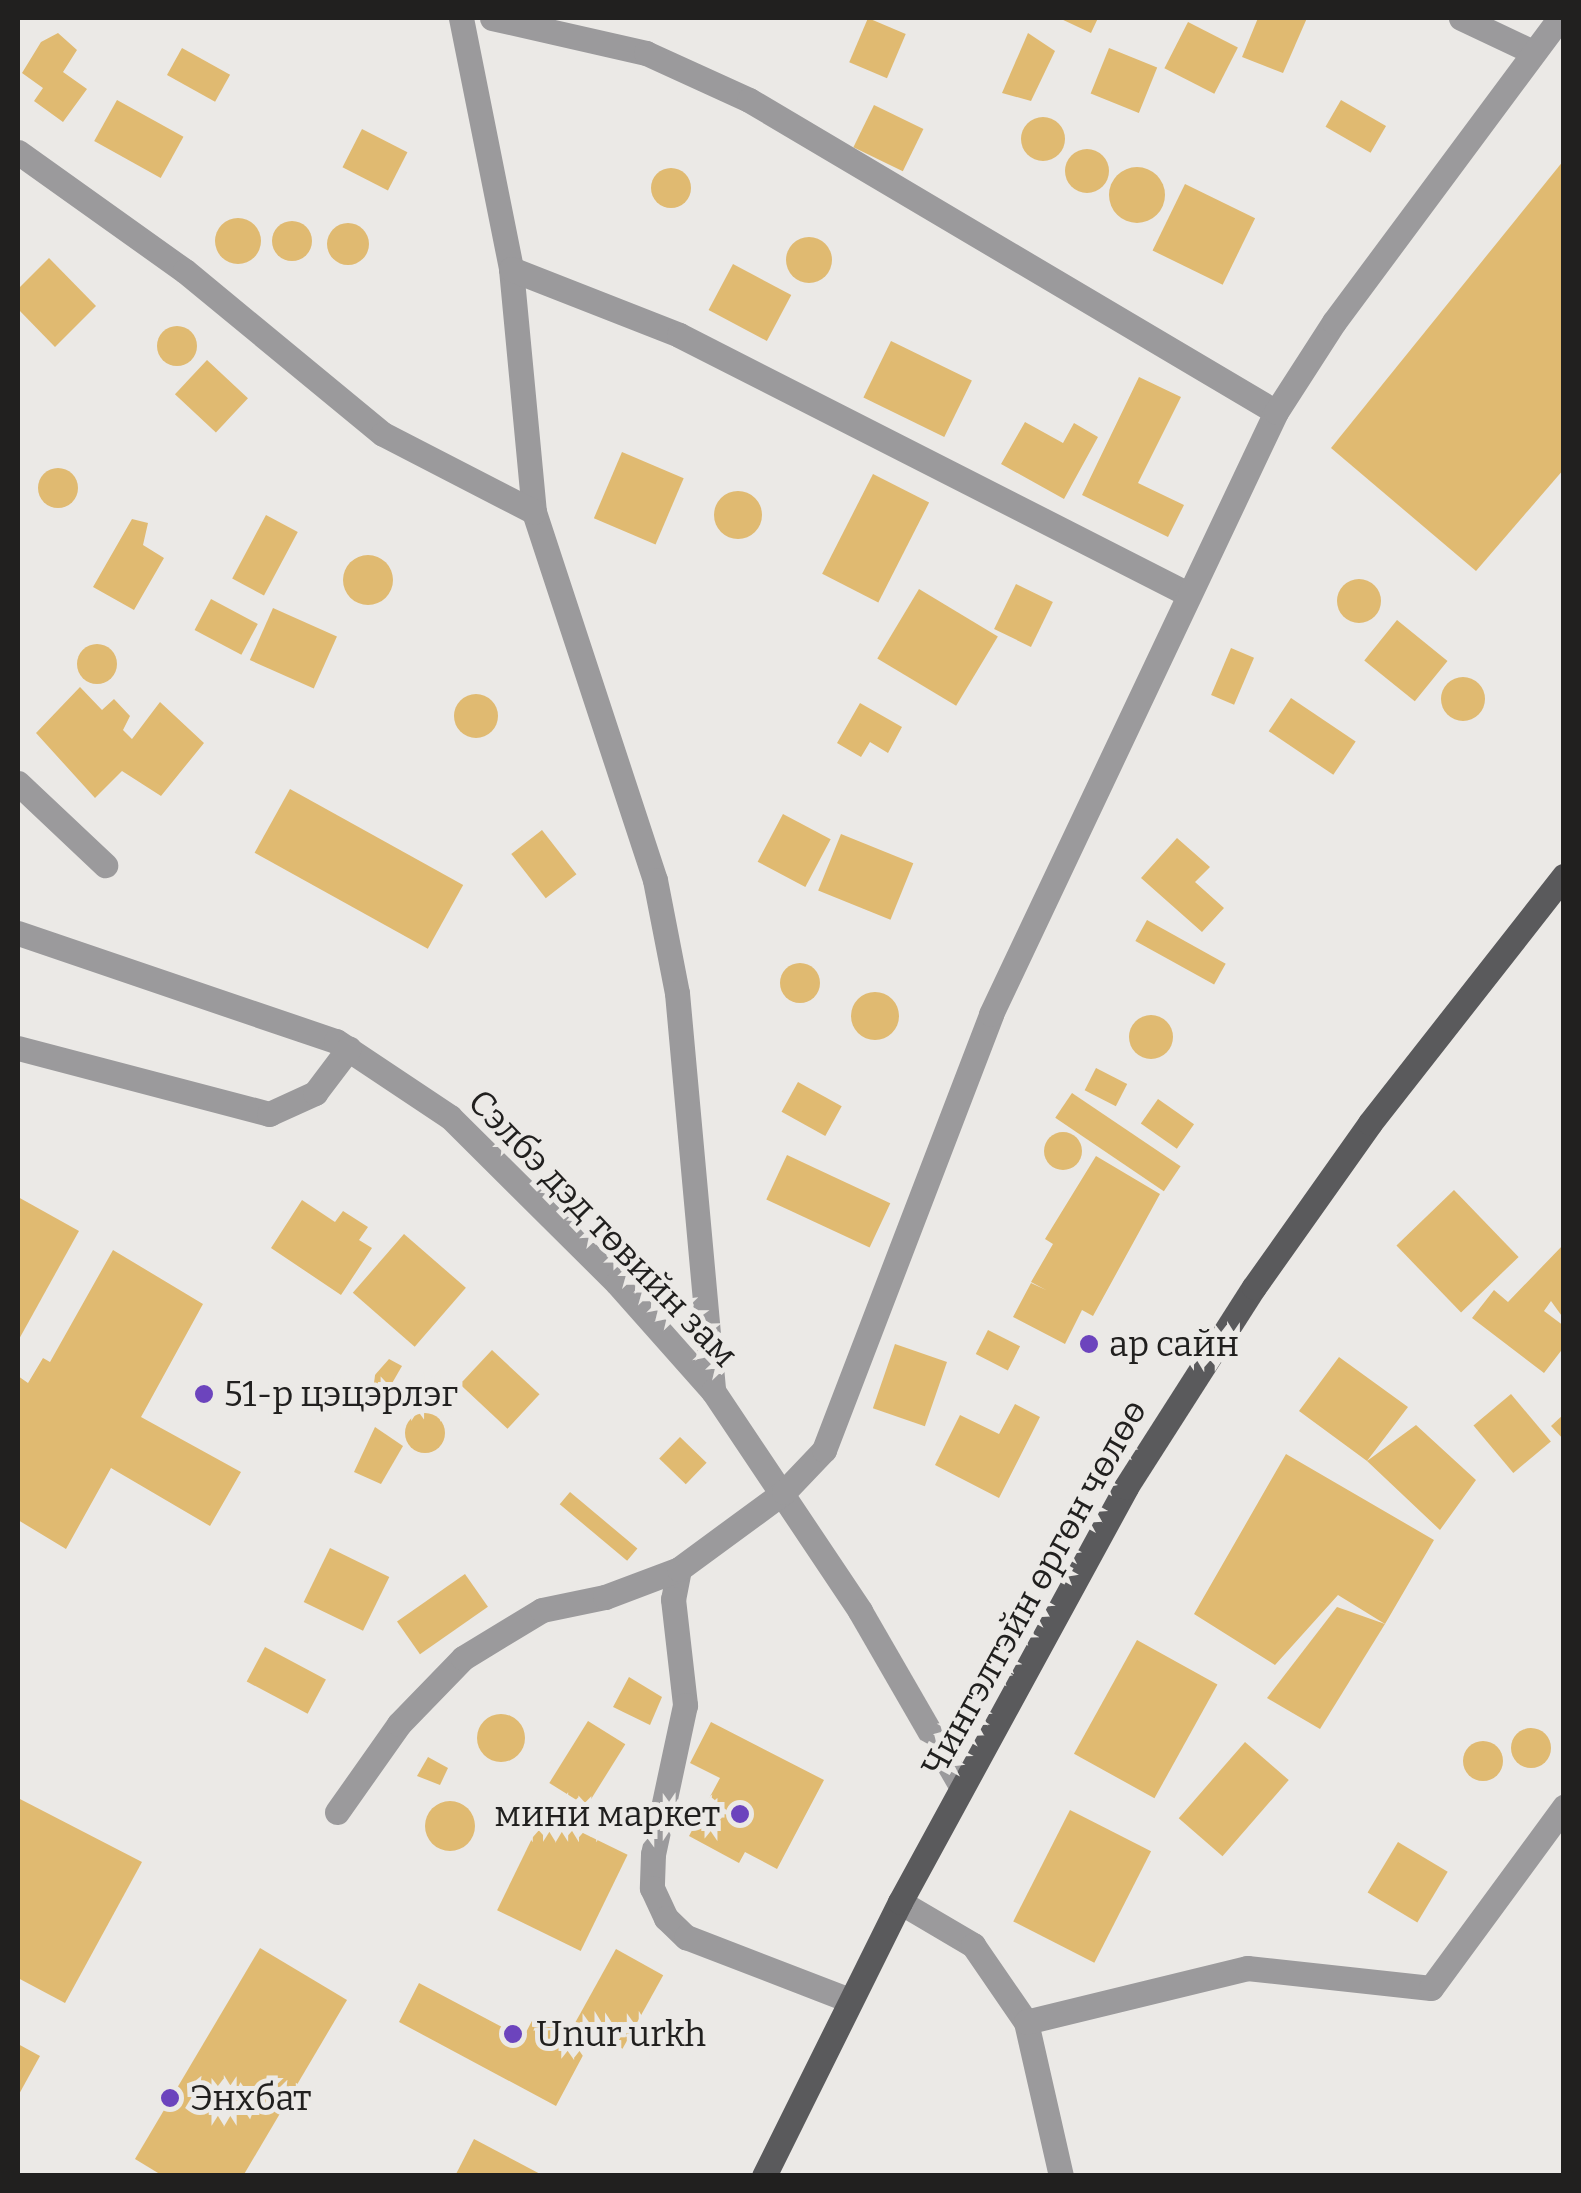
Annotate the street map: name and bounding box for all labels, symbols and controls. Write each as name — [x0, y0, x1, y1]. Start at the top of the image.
street label: Сэлбэ дэд төвийн зам — [460, 1081, 746, 1375]
place label: ар сайн — [1109, 1323, 1239, 1365]
marker: ар сайн — [1078, 1333, 1100, 1355]
place label: 51-р цэцэрлэг — [224, 1373, 458, 1415]
marker: 51-р цэцэрлэг — [193, 1383, 215, 1405]
street label: Чингэлтэйн өргөн чөлөө — [913, 1392, 1155, 1784]
place label: мини маркет — [495, 1793, 720, 1835]
marker: мини маркет — [729, 1803, 751, 1825]
place label: Unur urkh — [536, 2013, 706, 2055]
marker: Unur urkh — [500, 2021, 526, 2047]
place label: Энхбат — [190, 2077, 311, 2119]
marker: Энхбат — [159, 2087, 181, 2109]

